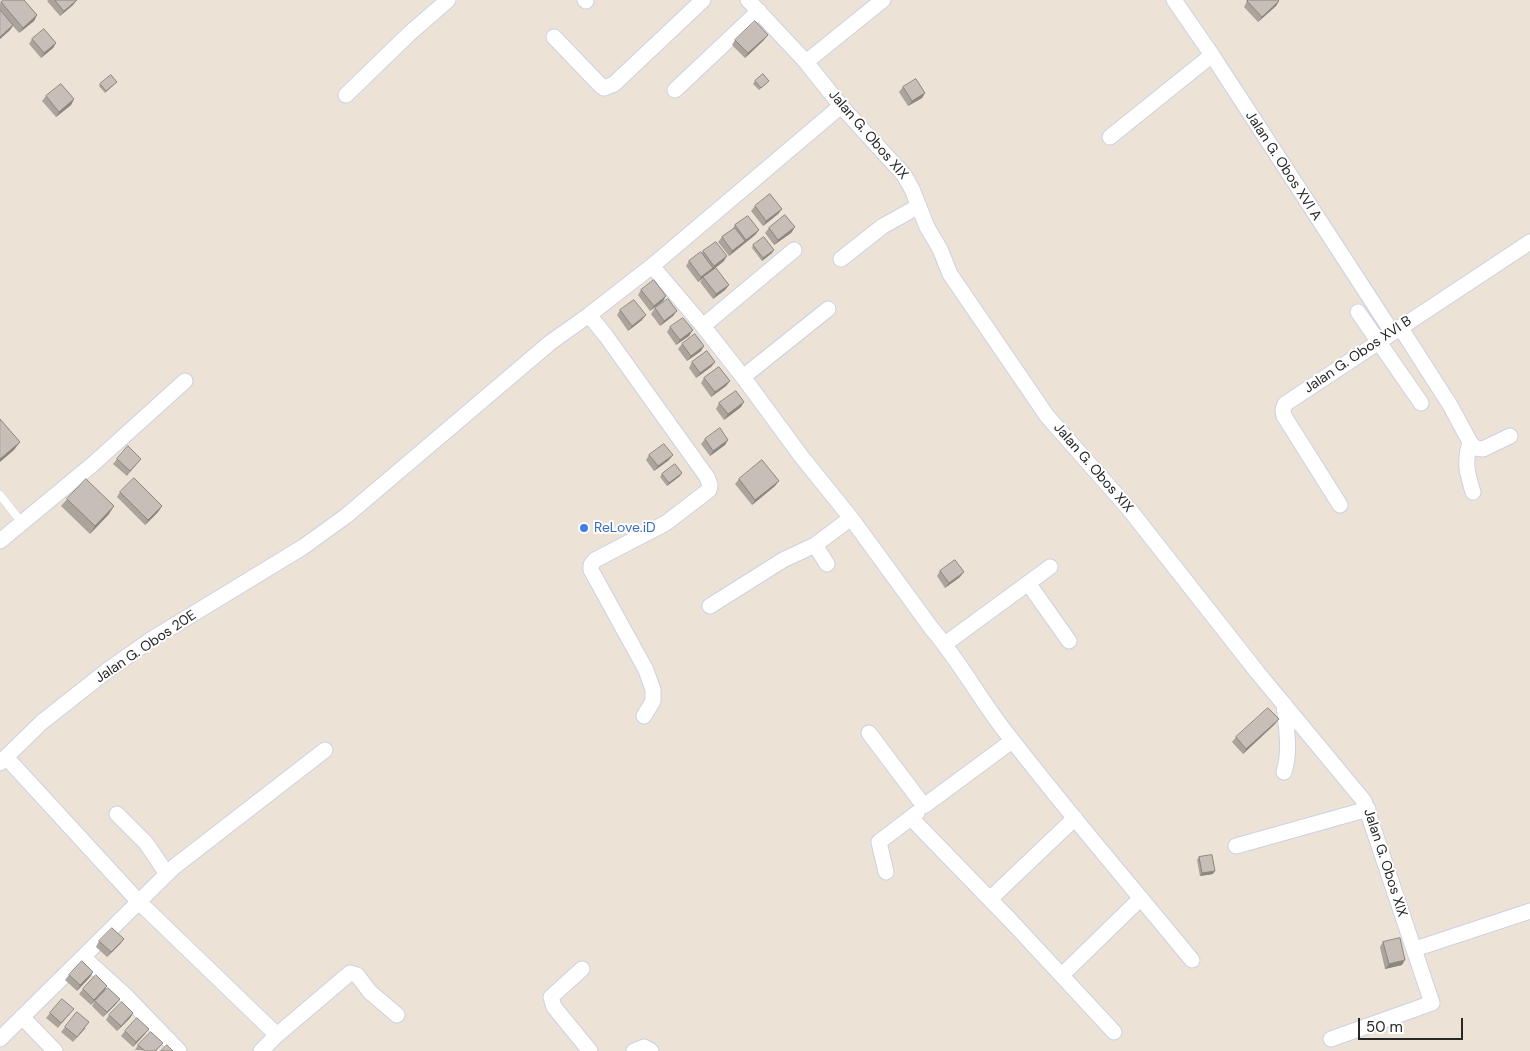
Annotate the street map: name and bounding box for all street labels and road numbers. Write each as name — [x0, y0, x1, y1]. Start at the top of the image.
street label: Jalan G. Obos XIX — [825, 87, 911, 183]
street label: Jalan G. Obos XVI A — [1241, 108, 1325, 224]
street label: Jalan G. Obos XVI B — [1301, 313, 1415, 397]
street label: Jalan G. Obos XIX — [1050, 420, 1136, 516]
street label: Jalan G. Obos 20E — [92, 607, 200, 687]
street label: Jalan G. Obos XIX — [1360, 807, 1410, 919]

